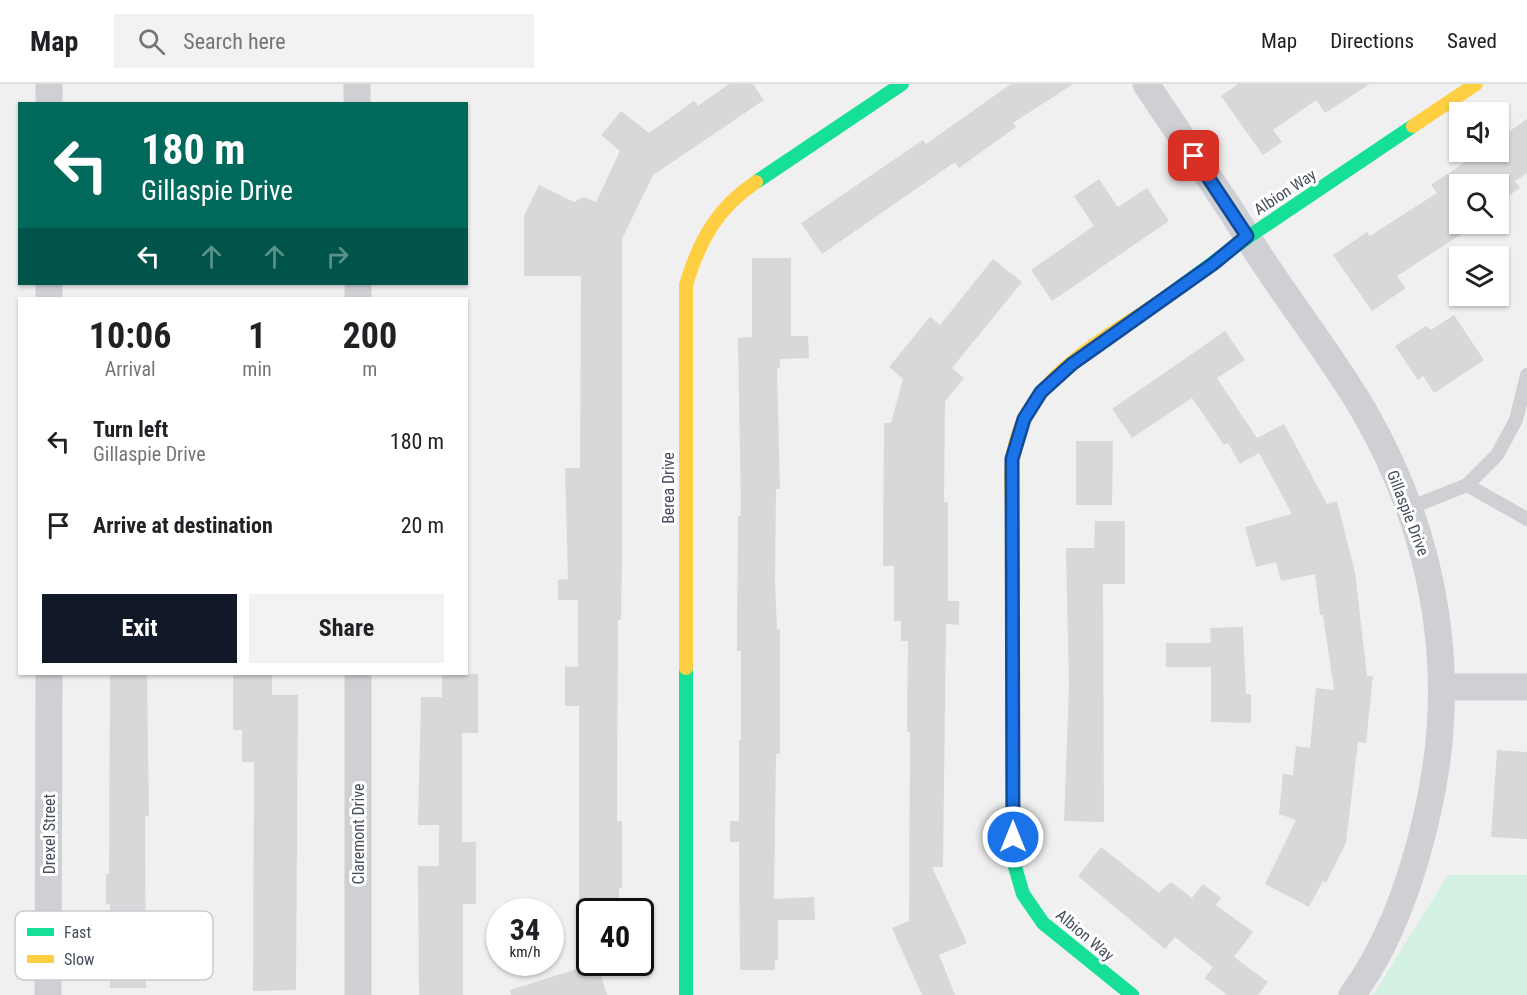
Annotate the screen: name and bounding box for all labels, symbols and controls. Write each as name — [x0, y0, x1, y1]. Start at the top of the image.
search box — [114, 14, 534, 68]
text: Map — [30, 25, 78, 58]
icon: search — [135, 25, 168, 58]
text: Search here — [183, 29, 286, 54]
text: Map — [1261, 29, 1297, 53]
text: Directions — [1330, 29, 1414, 53]
text: Saved — [1447, 29, 1497, 53]
map controls — [1449, 102, 1509, 306]
button: sound — [1449, 102, 1509, 162]
text: 180 m — [141, 125, 246, 174]
icon: left — [42, 126, 120, 204]
pin — [1168, 130, 1219, 181]
icon: arrive — [1177, 139, 1210, 172]
street label: Albion Way — [1250, 165, 1320, 219]
button: search — [1449, 174, 1509, 234]
text: Gillaspie Drive — [141, 175, 293, 207]
icon: left — [132, 240, 165, 273]
icon: ahead — [195, 240, 228, 273]
icon: ahead — [258, 240, 291, 273]
icon: right — [321, 240, 354, 273]
button: layers — [1449, 246, 1509, 306]
text: 10:06 — [89, 315, 171, 357]
text: 1 — [248, 315, 266, 357]
text: 200 — [343, 315, 397, 357]
text: Arrival — [105, 357, 156, 381]
text: min — [242, 357, 272, 381]
text: m — [362, 357, 377, 381]
text: Turn left — [93, 417, 168, 442]
icon: left — [42, 425, 75, 458]
text: 180 m — [390, 429, 444, 454]
text: Gillaspie Drive — [93, 442, 206, 466]
street label: Berea Drive — [659, 452, 678, 524]
street label: Gillaspie Drive — [1383, 468, 1433, 558]
icon: arrive — [42, 509, 75, 542]
text: Arrive at destination — [93, 513, 273, 538]
text: 20 m — [401, 513, 444, 538]
button: Exit — [42, 594, 237, 663]
button: Share — [249, 594, 444, 663]
street label: Claremont Drive — [349, 784, 368, 884]
street label: Drexel Street — [40, 793, 59, 874]
position arrow — [981, 805, 1045, 869]
speed limit sign: 40 — [576, 898, 654, 976]
street label: Albion Way — [1052, 905, 1118, 965]
legend — [15, 911, 213, 980]
text: 34 — [510, 912, 540, 947]
text: Fast — [64, 923, 91, 942]
text: km/h — [510, 943, 540, 961]
text: Slow — [64, 950, 94, 969]

